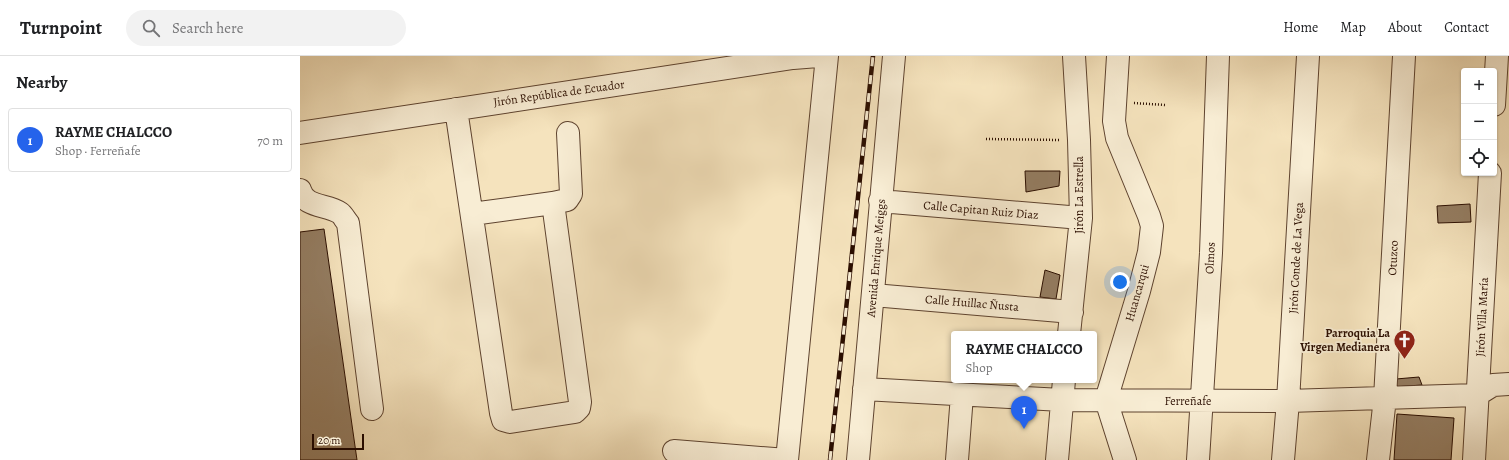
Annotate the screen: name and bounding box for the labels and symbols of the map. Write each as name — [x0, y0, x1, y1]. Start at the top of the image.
street label: Jirón República de Ecuador — [492, 76, 626, 110]
street label: Jirón La Estrella — [1071, 156, 1087, 234]
street label: Calle Capitan Ruiz Diaz — [923, 197, 1039, 223]
street label: Avenida Enrique Meiggs — [863, 198, 889, 319]
street label: Jirón Conde de La Vega — [1285, 201, 1307, 314]
street label: Otuzco — [1384, 240, 1402, 276]
street label: Olmos — [1201, 241, 1219, 274]
street label: Huancarqui — [1121, 263, 1153, 323]
your location — [1110, 272, 1130, 292]
street label: Jirón Villa María — [1472, 276, 1492, 357]
street label: Calle Huillac Ñusta — [924, 291, 1020, 315]
place label: Parroquia La Virgen Medianera — [1299, 325, 1390, 355]
church icon: Parroquia La Virgen Medianera — [1392, 327, 1418, 360]
street label: Ferreñafe — [1165, 393, 1211, 409]
pin: 1 — [1011, 396, 1037, 429]
scale bar — [312, 432, 364, 451]

